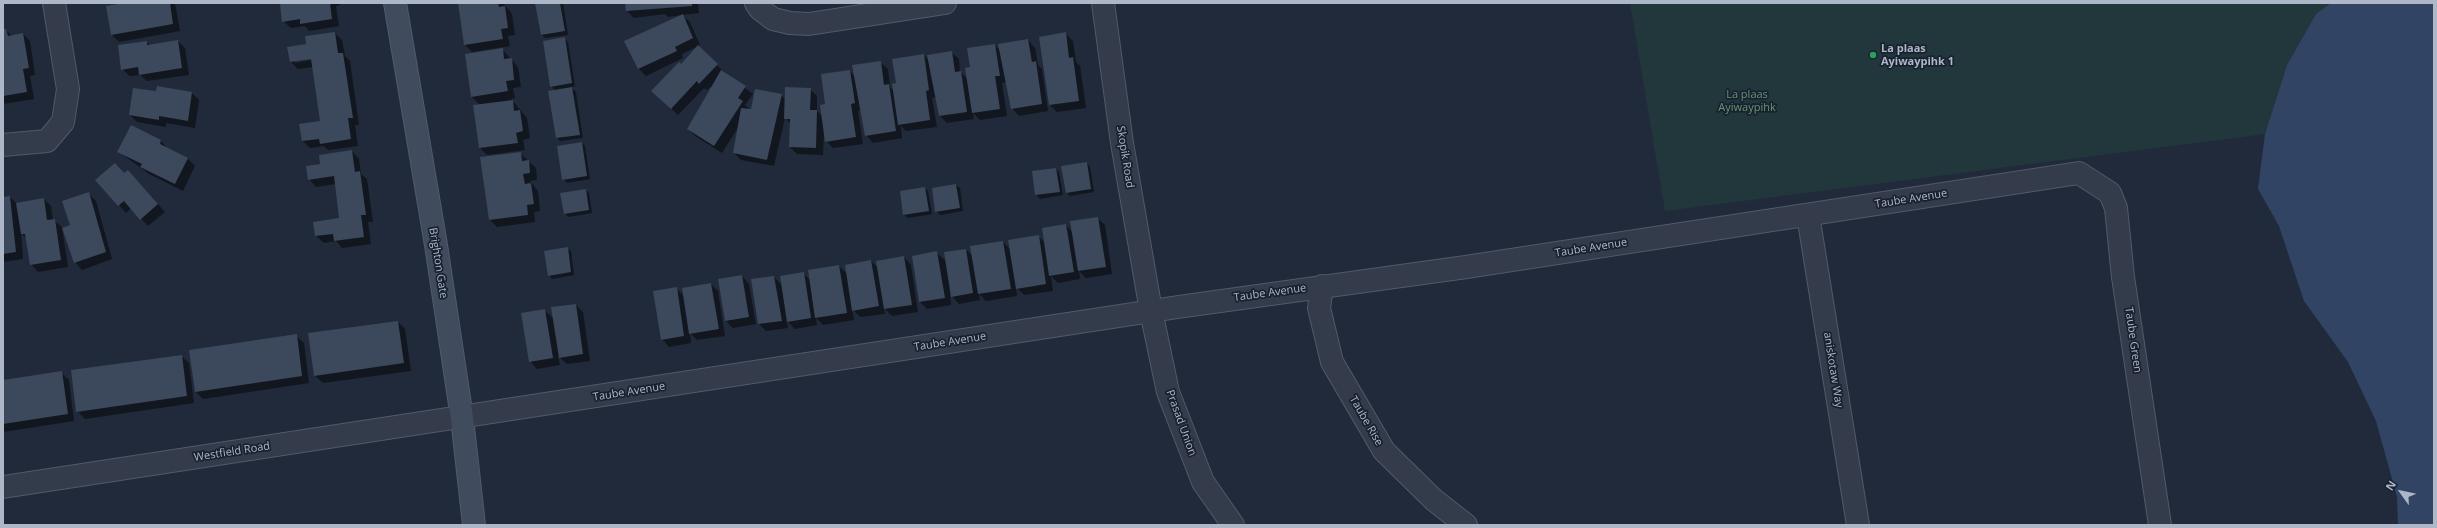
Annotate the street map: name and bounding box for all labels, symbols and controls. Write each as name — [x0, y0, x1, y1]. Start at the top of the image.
place label: La plaas Ayiwaypihk 1 — [1881, 42, 1954, 68]
marker: La plaas Ayiwaypihk 1 — [1868, 50, 1878, 60]
park label: La plaas Ayiwaypihk — [1718, 88, 1776, 114]
street label: Skopik Road — [1114, 125, 1136, 189]
street label: Taube Avenue — [1874, 187, 1948, 211]
street label: Brighton Gate — [426, 227, 450, 299]
street label: Taube Avenue — [1554, 236, 1628, 260]
street label: Taube Avenue — [1233, 281, 1307, 305]
street label: Taube Green — [2122, 306, 2144, 374]
street label: Taube Avenue — [913, 330, 987, 354]
street label: aniskotaw Way — [1821, 331, 1845, 409]
street label: Taube Avenue — [592, 380, 666, 404]
street label: Prasad Union — [1163, 388, 1199, 458]
street label: Taube Rise — [1346, 394, 1386, 448]
street label: Westfield Road — [193, 439, 271, 465]
north arrow — [2381, 472, 2421, 512]
text: N — [2382, 477, 2399, 493]

